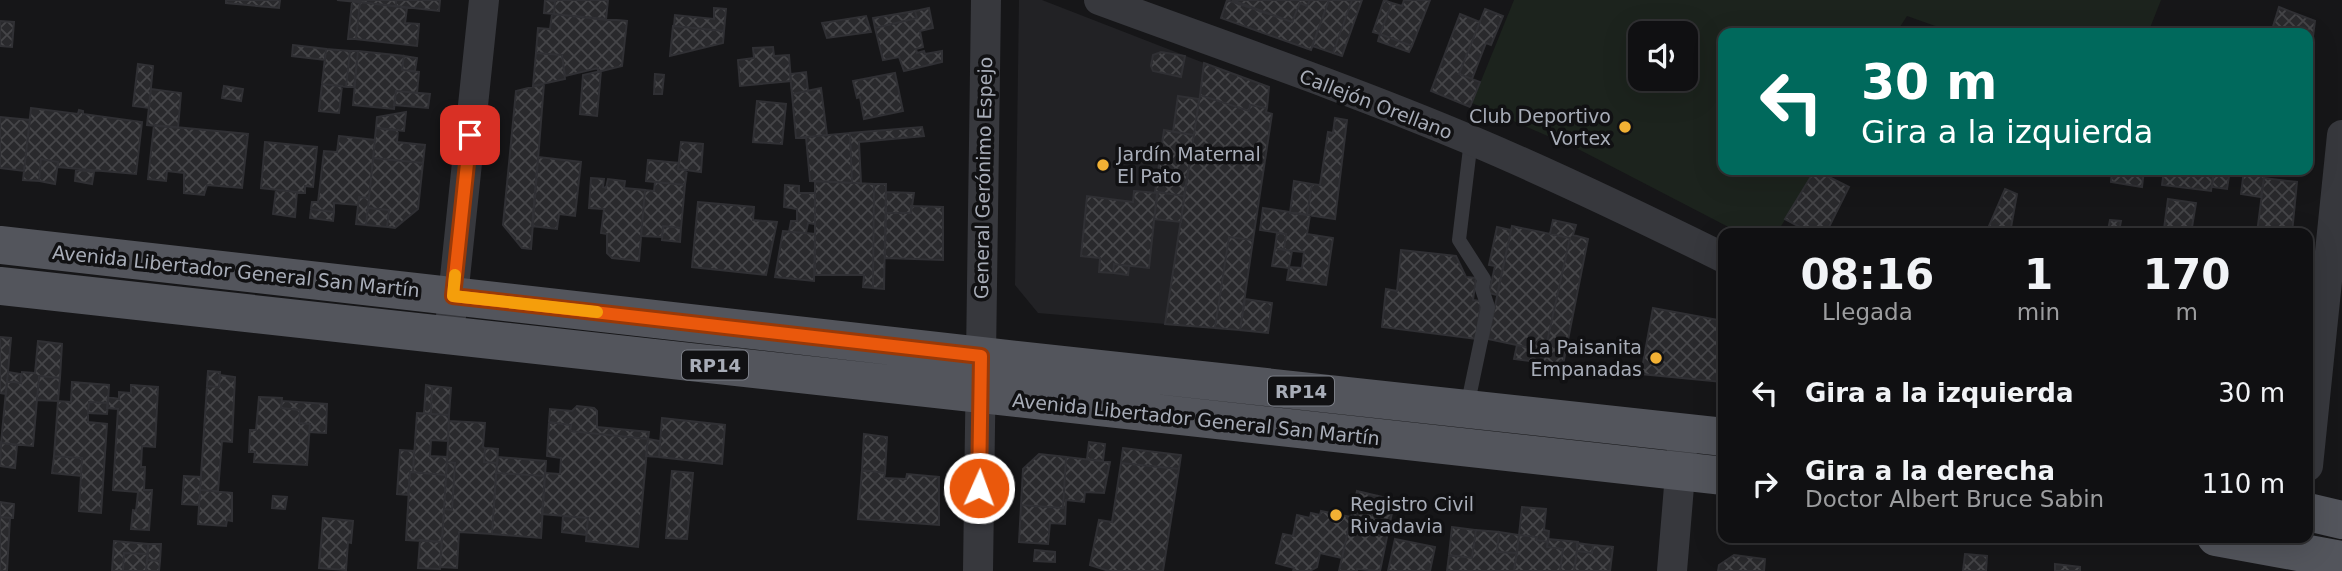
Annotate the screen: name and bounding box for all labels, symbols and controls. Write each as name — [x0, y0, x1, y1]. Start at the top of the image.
map controls — [1628, 21, 1698, 91]
button: sound — [1628, 21, 1698, 91]
text: 30 m — [1861, 54, 1997, 111]
icon: left — [1746, 56, 1837, 147]
street label: General Gerónimo Espejo — [970, 57, 996, 299]
street label: Callejón Orellano — [1296, 65, 1456, 143]
pin — [440, 105, 500, 165]
place label: Club Deportivo Vortex — [1469, 105, 1611, 149]
text: Gira a la izquierda — [1861, 113, 2153, 151]
icon: arrive — [451, 116, 489, 154]
marker: Club Deportivo Vortex — [1617, 119, 1633, 135]
place label: Jardín Maternal El Pato — [1116, 143, 1261, 187]
marker: Jardín Maternal El Pato — [1095, 157, 1111, 173]
street label: Avenida Libertador General San Martín — [51, 241, 421, 301]
text: 08:16 — [1801, 250, 1934, 299]
text: 1 — [2024, 250, 2053, 299]
text: 170 — [2143, 250, 2230, 299]
text: Llegada — [1822, 299, 1913, 325]
text: min — [2017, 299, 2060, 325]
text: m — [2175, 299, 2198, 325]
place label: La Paisanita Empanadas — [1528, 336, 1642, 380]
marker: La Paisanita Empanadas — [1648, 350, 1664, 366]
road number: RP14 — [682, 351, 748, 380]
icon: left — [1746, 374, 1784, 412]
road number: RP14 — [1268, 376, 1334, 405]
text: Gira a la izquierda — [1805, 378, 2073, 408]
text: 30 m — [2218, 378, 2285, 408]
street label: Avenida Libertador General San Martín — [1011, 389, 1381, 449]
position arrow — [942, 451, 1016, 525]
text: Gira a la derecha — [1805, 456, 2055, 486]
icon: right — [1746, 465, 1784, 503]
text: 110 m — [2202, 469, 2285, 499]
text: Doctor Albert Bruce Sabin — [1805, 486, 2104, 512]
place label: Registro Civil Rivadavia — [1350, 493, 1474, 537]
marker: Registro Civil Rivadavia — [1328, 507, 1344, 523]

